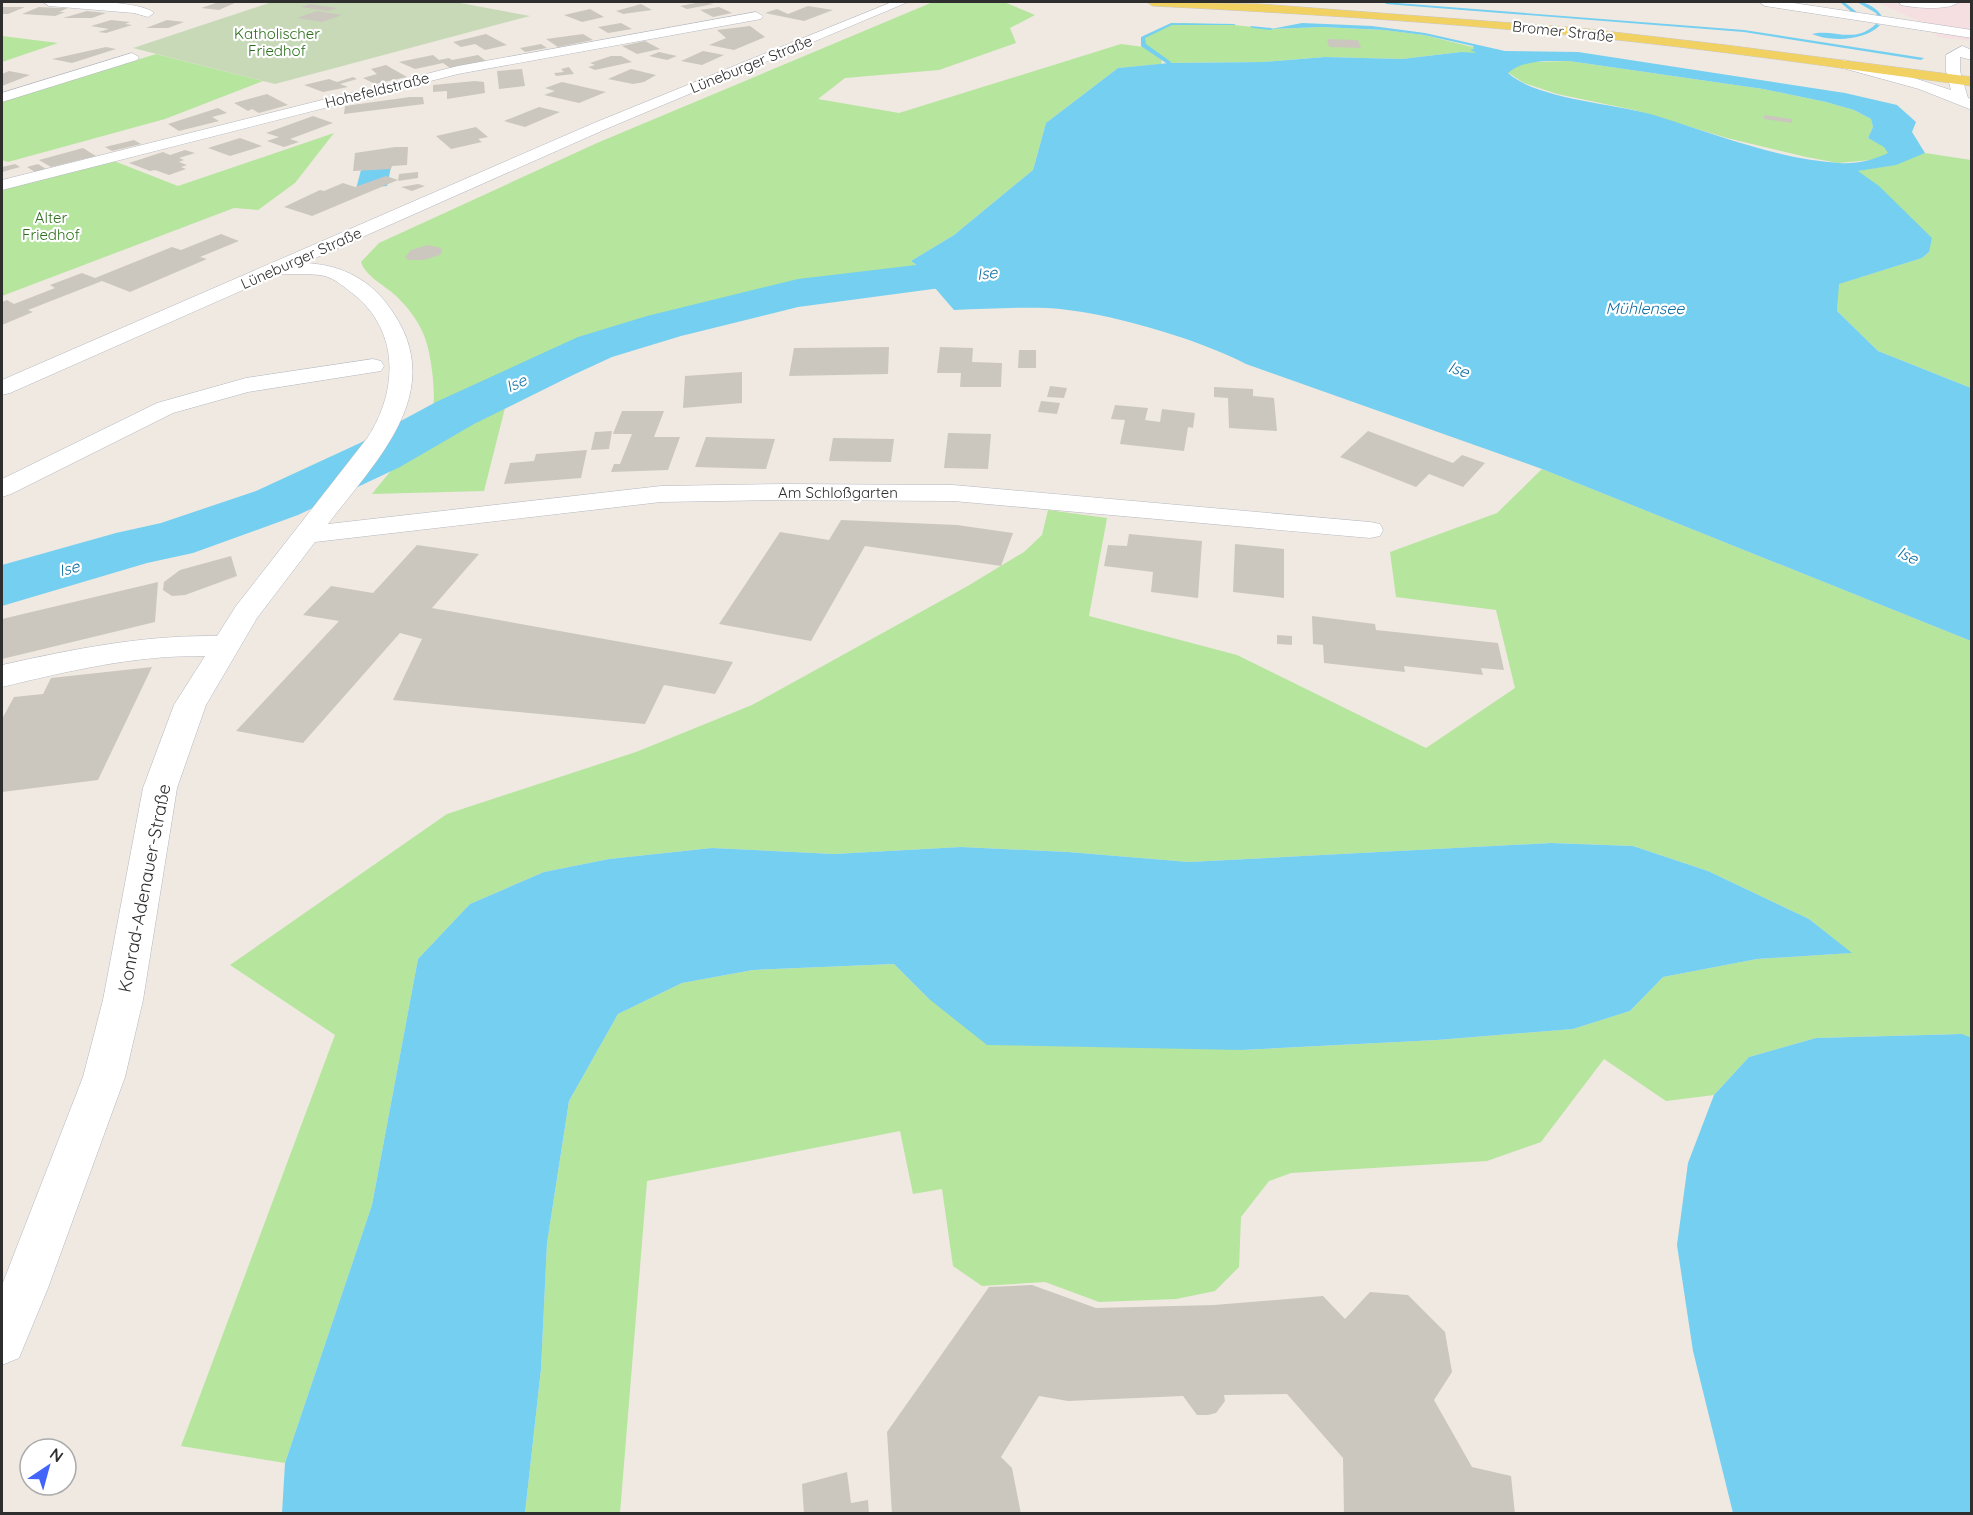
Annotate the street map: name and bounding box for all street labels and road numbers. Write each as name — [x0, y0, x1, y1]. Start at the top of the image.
street label: Bromer Straße — [1511, 16, 1615, 46]
street label: Lüneburger Straße — [687, 31, 815, 97]
street label: Hohefeldstraße — [323, 68, 431, 112]
street label: Lüneburger Straße — [238, 223, 364, 293]
street label: Am Schloßgarten — [778, 483, 898, 502]
street label: Konrad-Adenauer-Straße — [113, 782, 175, 994]

